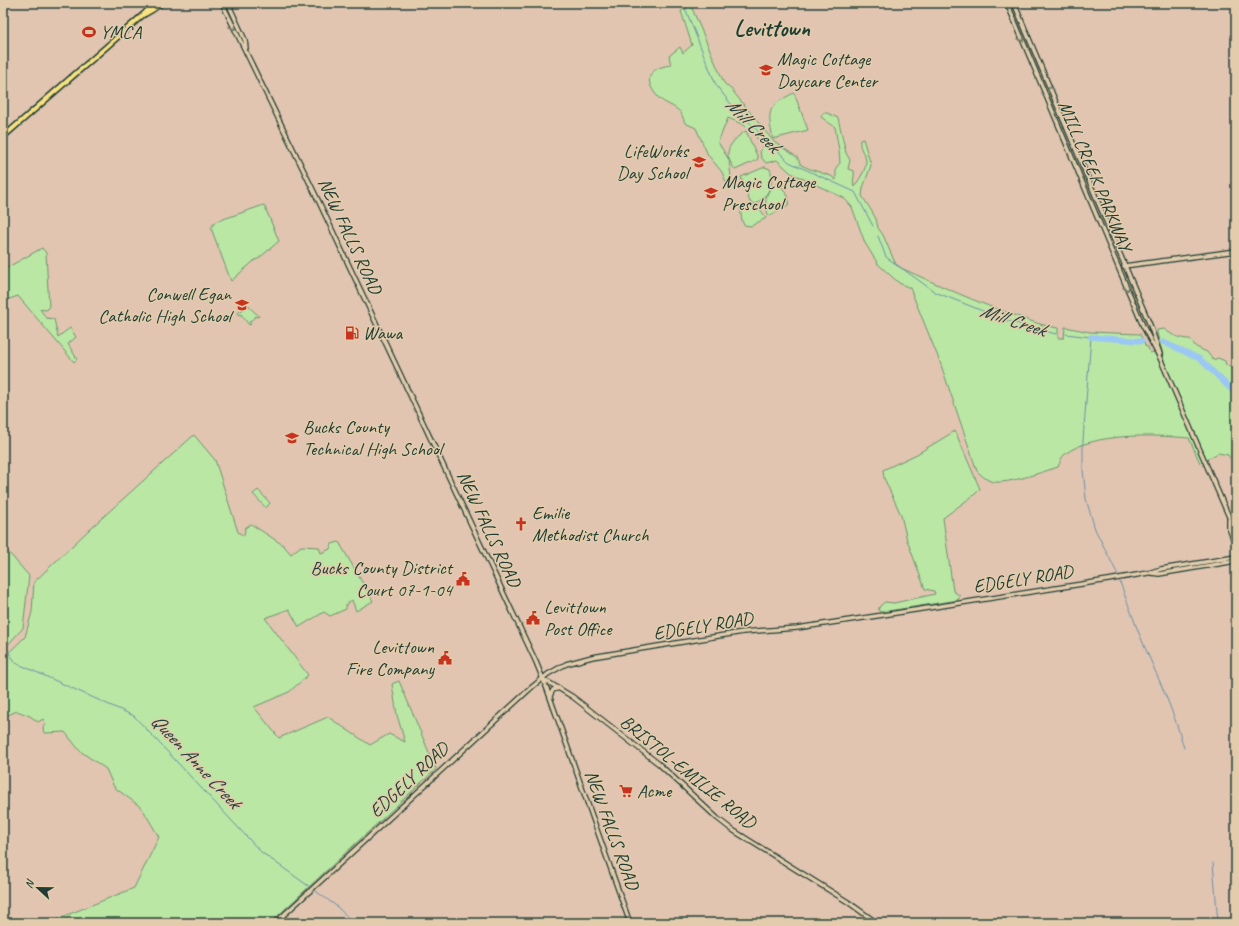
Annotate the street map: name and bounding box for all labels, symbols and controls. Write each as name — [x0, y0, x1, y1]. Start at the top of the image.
district label: Levittown — [734, 14, 810, 43]
place label: YMCA — [100, 20, 143, 44]
one-way arrow — [228, 22, 236, 30]
sports icon: YMCA — [81, 24, 97, 40]
one-way arrow — [1018, 35, 1026, 42]
place label: Magic Cottage Daycare Center — [777, 47, 879, 93]
school or university icon: Magic Cottage Daycare Center — [758, 62, 774, 78]
one-way arrow — [1046, 85, 1054, 92]
water label: Mill Creek — [720, 92, 788, 160]
street label: MILL CREEK PARKWAY — [1052, 97, 1139, 258]
place label: LifeWorks Day School — [617, 139, 692, 185]
school or university icon: LifeWorks Day School — [691, 154, 707, 170]
place label: Magic Cottage Preschool — [722, 170, 817, 216]
street label: NEW FALLS ROAD — [313, 174, 388, 300]
school or university icon: Magic Cottage Preschool — [703, 185, 719, 201]
place label: Conwell Egan Catholic High School — [98, 282, 235, 328]
one-way arrow — [1123, 284, 1131, 291]
school or university icon: Conwell Egan Catholic High School — [234, 297, 250, 313]
water label: Mill Creek — [977, 298, 1052, 343]
place label: Wawa — [363, 321, 404, 345]
fuel station icon: Wawa — [344, 325, 360, 341]
place label: Bucks County Technical High School — [303, 415, 446, 461]
school or university icon: Bucks County Technical High School — [284, 430, 300, 446]
street label: NEW FALLS ROAD — [452, 467, 527, 593]
place label: Emilie Methodist Church — [532, 501, 649, 547]
church icon: Emilie Methodist Church — [513, 516, 529, 532]
place label: Bucks County District Court 07-1-04 — [311, 556, 454, 602]
street label: EDGELY ROAD — [972, 559, 1076, 599]
public building icon: Bucks County District Court 07-1-04 — [455, 571, 471, 587]
place label: Levittown Post Office — [544, 595, 613, 641]
street label: EDGELY ROAD — [652, 606, 756, 646]
public building icon: Levittown Post Office — [525, 610, 541, 626]
place label: Levittown Fire Company — [346, 635, 436, 681]
public building icon: Levittown Fire Company — [437, 650, 453, 666]
water label: Queen Anne Creek — [146, 708, 249, 816]
street label: BRISTOL-EMILIE ROAD — [615, 710, 762, 835]
street label: EDGELY ROAD — [364, 736, 455, 823]
street label: NEW FALLS ROAD — [579, 767, 645, 895]
place label: Acme — [637, 779, 673, 803]
supermarket icon: Acme — [618, 783, 634, 799]
north arrow — [18, 868, 58, 908]
text: N — [21, 876, 37, 890]

